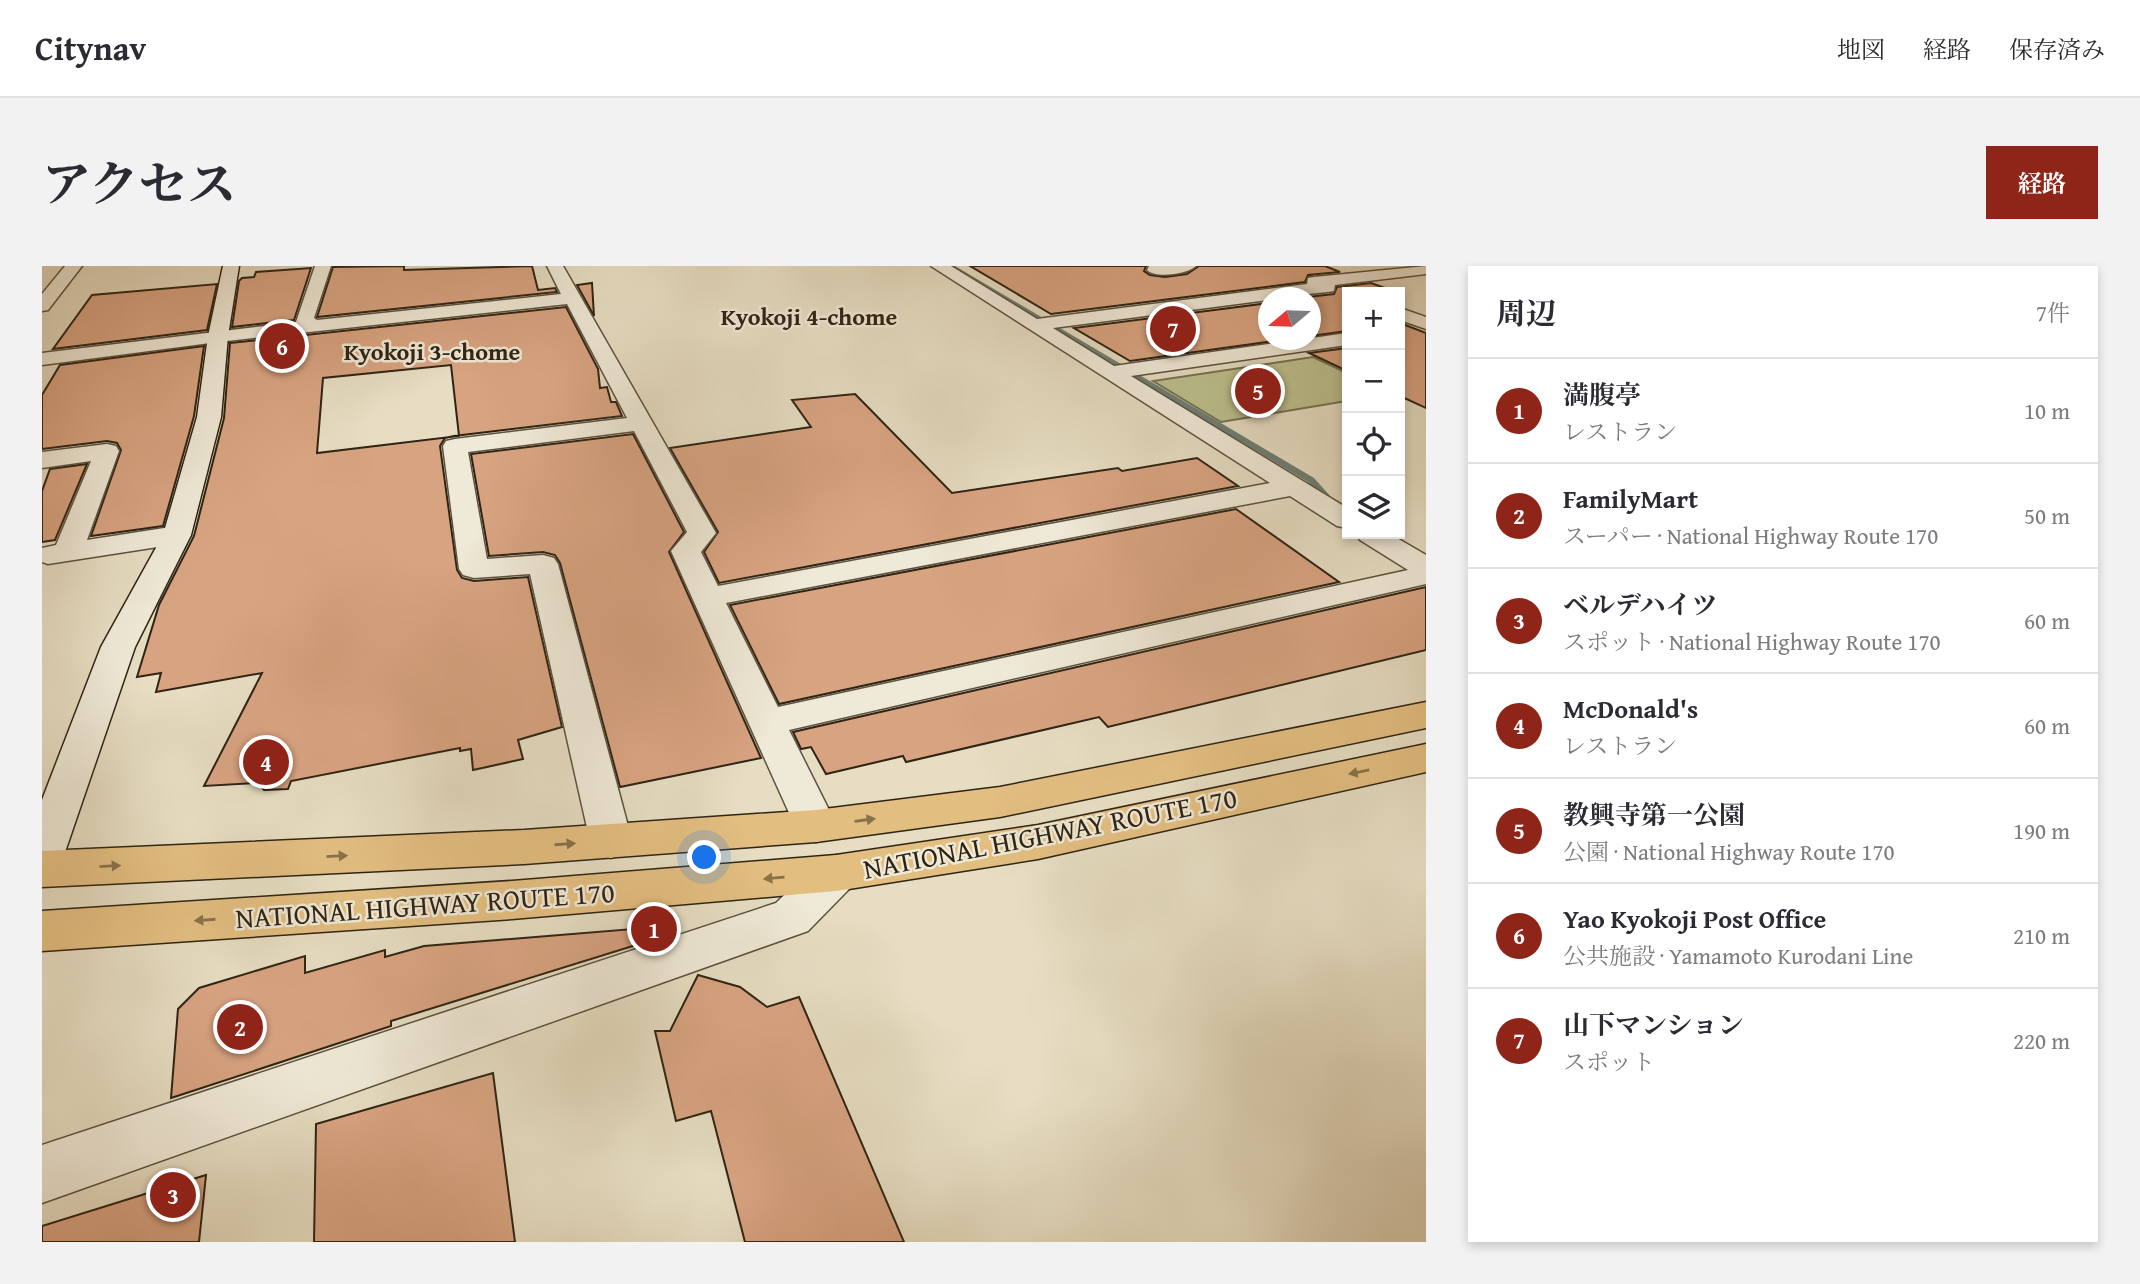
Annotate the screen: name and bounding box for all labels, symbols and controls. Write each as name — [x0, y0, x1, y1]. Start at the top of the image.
text: Citynav — [35, 24, 146, 72]
text: 地図 — [1837, 32, 1885, 67]
text: 経路 — [1923, 32, 1971, 67]
text: 保存済み — [2009, 32, 2105, 67]
button: 経路 — [1986, 146, 2098, 219]
text: アクセス — [42, 147, 237, 219]
north arrow — [1258, 287, 1321, 350]
map controls — [1342, 287, 1405, 539]
button: + — [1342, 287, 1405, 350]
text: 周辺 — [1496, 291, 1556, 335]
text: 7件 — [2036, 296, 2070, 329]
district label: Kyokoji 4-chome — [721, 299, 898, 334]
pin: 7 — [1150, 303, 1196, 355]
pin: 6 — [259, 320, 305, 372]
district label: Kyokoji 3-chome — [344, 334, 521, 369]
button: − — [1342, 350, 1405, 413]
pin: 5 — [1235, 365, 1281, 417]
text: 満腹亭 — [1563, 375, 1641, 414]
text: 1 — [1513, 394, 1525, 427]
text: 10 m — [2024, 394, 2070, 427]
button: locate — [1342, 413, 1405, 476]
text: レストラン — [1563, 415, 1677, 448]
button: layers — [1342, 476, 1405, 539]
text: FamilyMart — [1563, 479, 1698, 518]
text: 2 — [1513, 499, 1525, 532]
text: 50 m — [2024, 499, 2070, 532]
text: スーパー · National Highway Route 170 — [1563, 519, 1938, 552]
text: ベルデハイツ — [1563, 585, 1717, 624]
text: 3 — [1513, 604, 1525, 637]
text: 60 m — [2024, 604, 2070, 637]
text: スポット · National Highway Route 170 — [1563, 625, 1941, 658]
text: McDonald's — [1563, 689, 1698, 728]
text: 4 — [1513, 709, 1525, 742]
text: 60 m — [2024, 709, 2070, 742]
text: レストラン — [1563, 729, 1677, 762]
pin: 4 — [243, 736, 289, 788]
one-way arrow — [1348, 767, 1370, 778]
street label: NATIONAL HIGHWAY ROUTE 170 — [860, 776, 1240, 889]
text: 教興寺第一公園 — [1563, 795, 1745, 834]
one-way arrow — [854, 814, 876, 825]
text: 5 — [1513, 814, 1525, 847]
text: 190 m — [2013, 814, 2070, 847]
text: 公園 · National Highway Route 170 — [1563, 835, 1895, 868]
one-way arrow — [554, 838, 576, 849]
your location — [687, 840, 721, 874]
one-way arrow — [327, 850, 349, 861]
one-way arrow — [99, 860, 121, 871]
street label: NATIONAL HIGHWAY ROUTE 170 — [234, 871, 616, 938]
one-way arrow — [763, 873, 785, 884]
text: Yao Kyokoji Post Office — [1563, 899, 1826, 938]
pin: 1 — [631, 903, 677, 955]
one-way arrow — [194, 915, 216, 926]
text: 6 — [1513, 919, 1525, 952]
text: 210 m — [2013, 919, 2070, 952]
text: 公共施設 · Yamamoto Kurodani Line — [1563, 939, 1913, 972]
pin: 2 — [217, 1001, 263, 1053]
text: 山下マンション — [1563, 1005, 1744, 1044]
text: 7 — [1513, 1024, 1525, 1057]
text: 220 m — [2013, 1024, 2070, 1057]
text: スポット — [1563, 1045, 1655, 1078]
pin: 3 — [150, 1169, 196, 1221]

